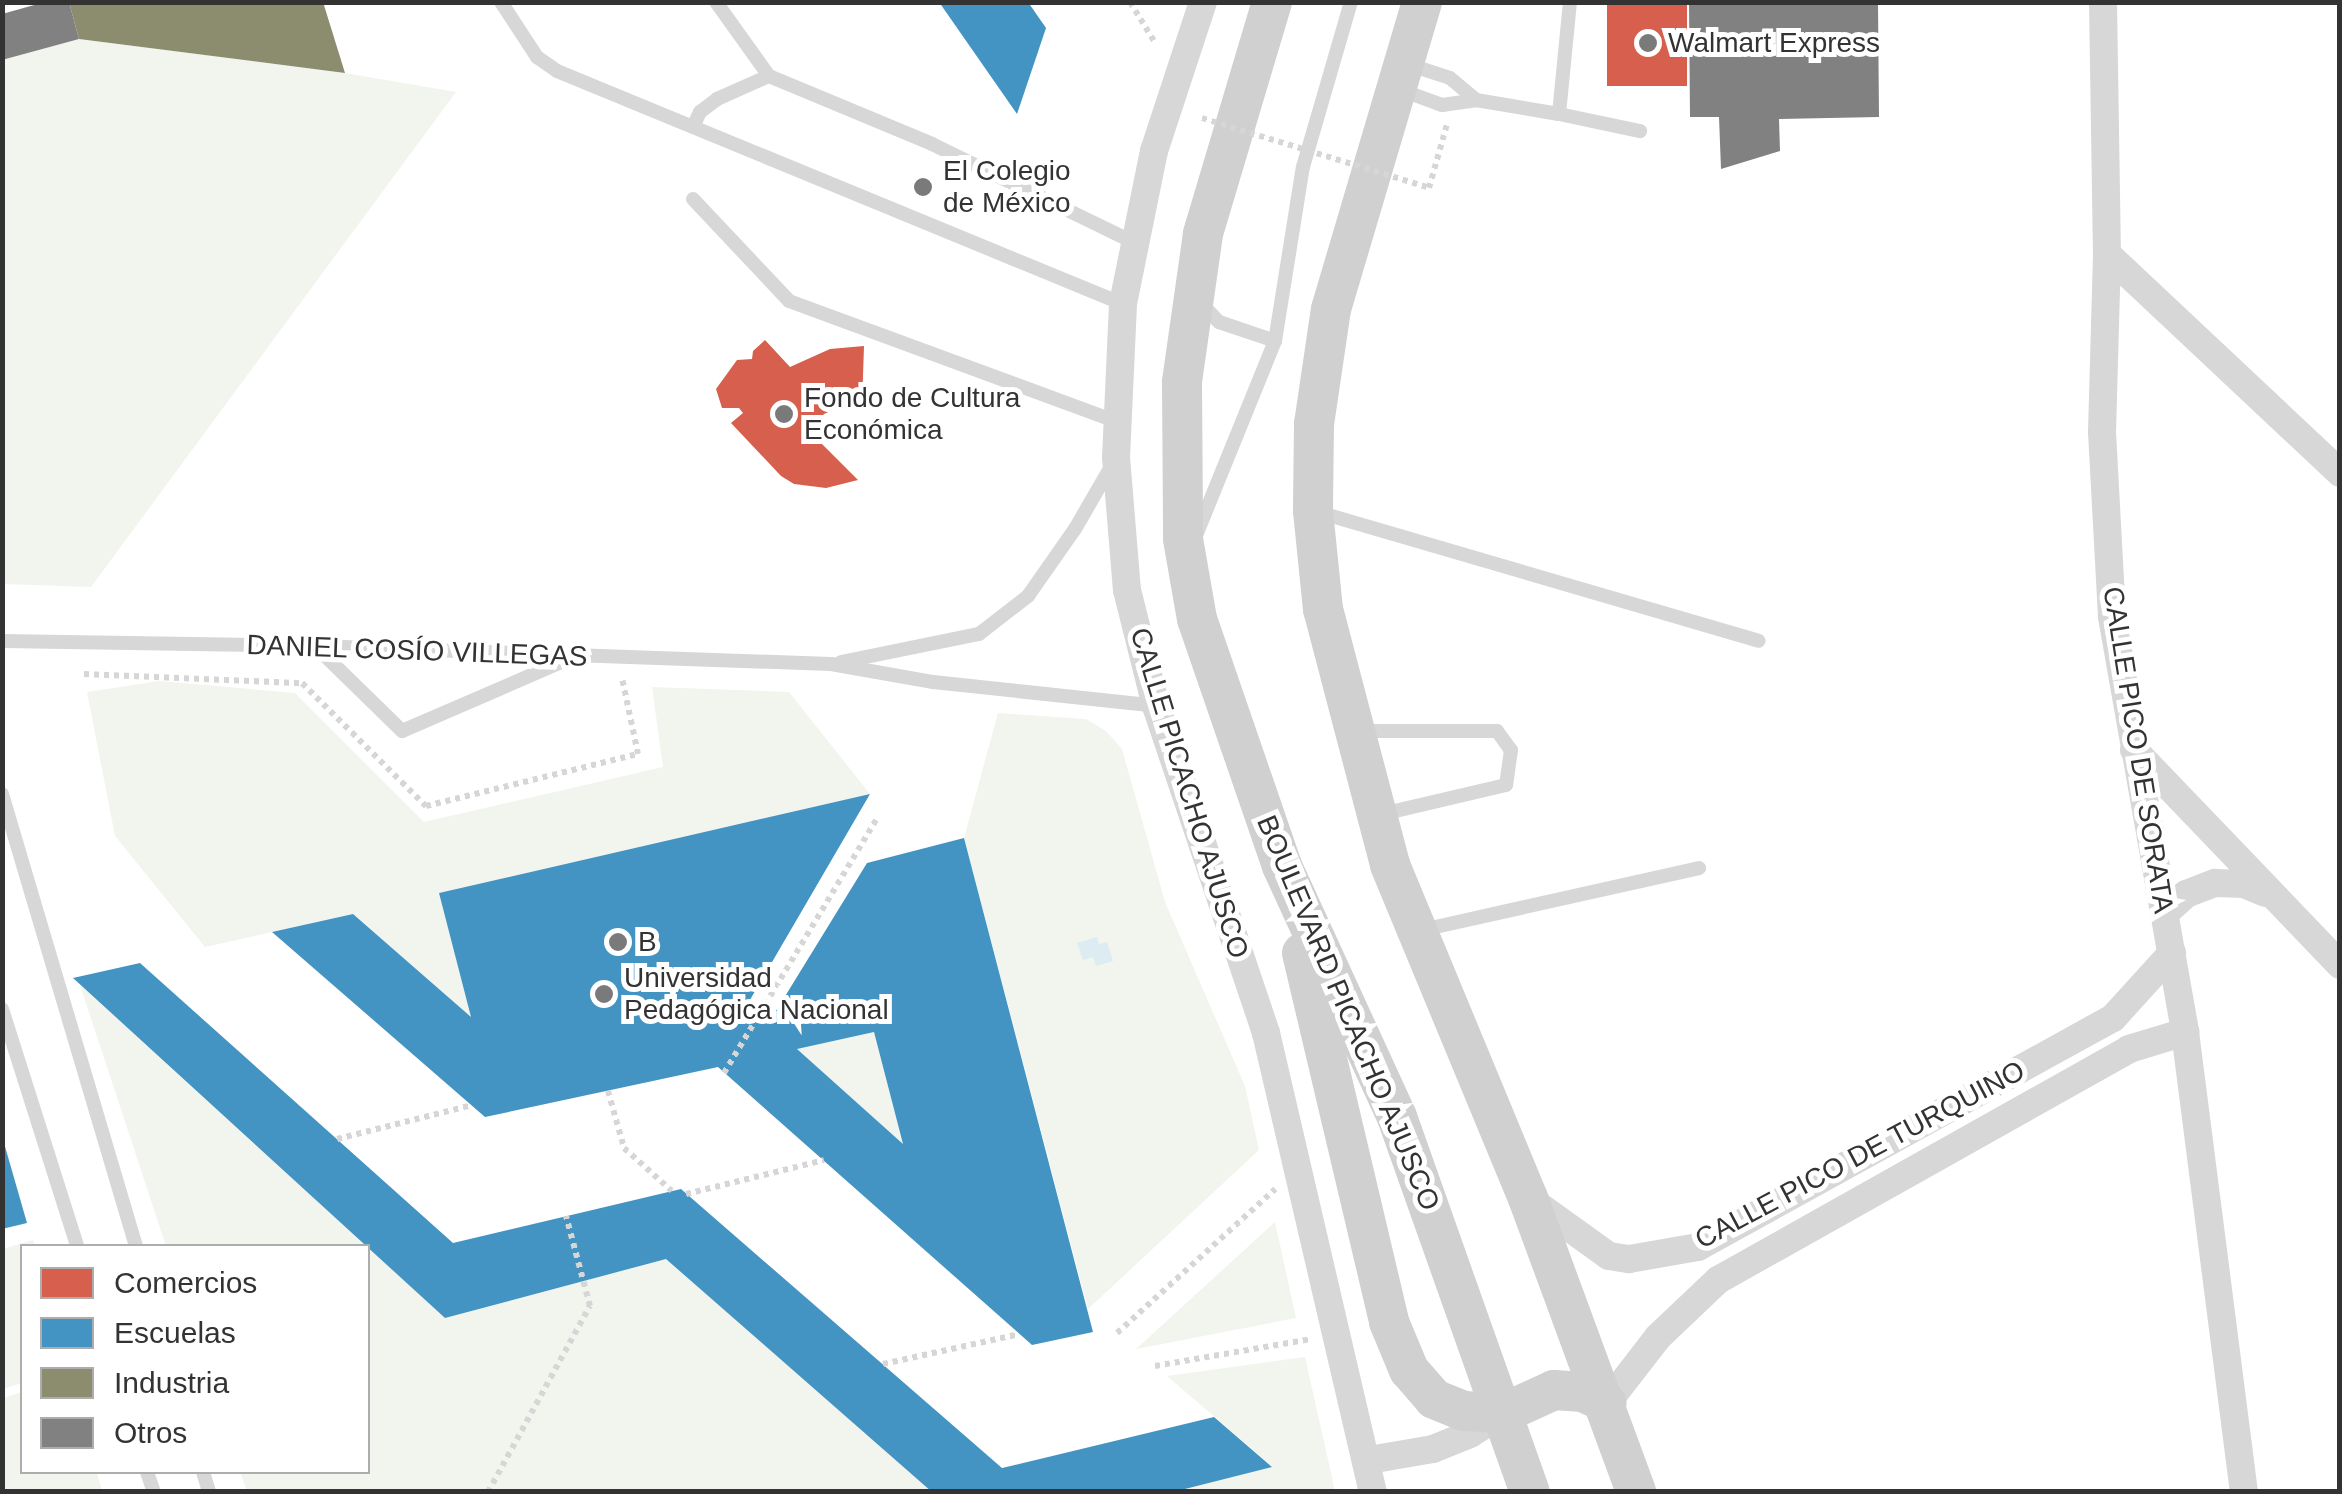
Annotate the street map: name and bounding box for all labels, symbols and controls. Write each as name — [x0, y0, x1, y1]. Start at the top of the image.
place label: Walmart Express — [1668, 26, 1880, 60]
marker: Walmart Express — [1637, 32, 1659, 54]
place label: El Colegio de México — [943, 154, 1071, 220]
marker: El Colegio de México — [912, 176, 934, 198]
place label: Fondo de Cultura Económica — [804, 381, 1020, 447]
marker: Fondo de Cultura Económica — [773, 403, 795, 425]
street label: CALLE PICO DE SORATA — [2096, 584, 2180, 916]
street label: CALLE PICACHO AJUSCO — [1122, 623, 1256, 963]
street label: DANIEL COSÍO VILLEGAS — [245, 628, 589, 674]
street label: BOULEVARD PICACHO AJUSCO — [1249, 810, 1447, 1216]
place label: B — [638, 925, 657, 959]
marker: B — [607, 931, 629, 953]
place label: Universidad Pedagógica Nacional — [624, 961, 889, 1027]
marker: Universidad Pedagógica Nacional — [593, 983, 615, 1005]
street label: CALLE PICO DE TURQUINO — [1689, 1054, 2031, 1256]
legend — [20, 1244, 370, 1474]
text: Comercios — [114, 1266, 257, 1299]
text: Escuelas — [114, 1316, 236, 1349]
text: Industria — [114, 1366, 229, 1399]
text: Otros — [114, 1416, 187, 1449]

